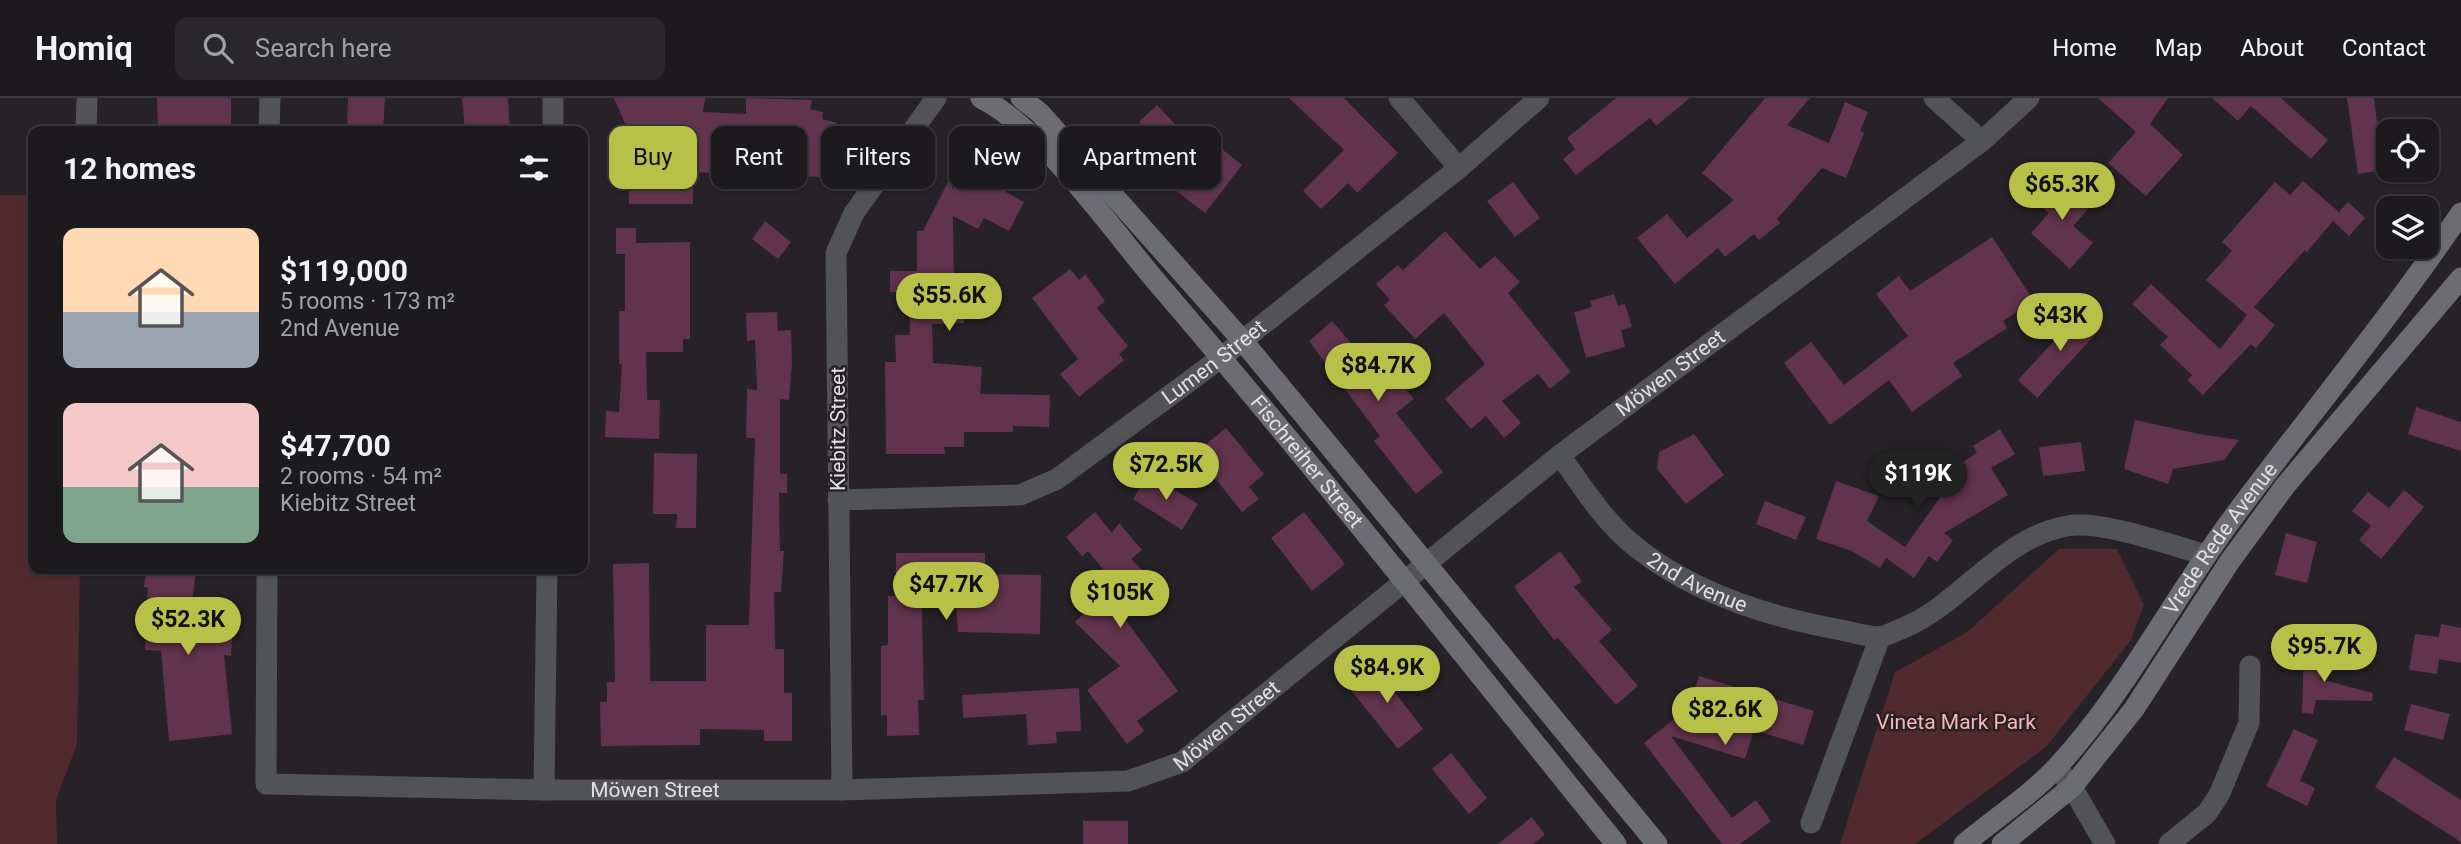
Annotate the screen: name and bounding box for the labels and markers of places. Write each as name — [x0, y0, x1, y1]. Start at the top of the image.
pin: $65.3K — [2005, 162, 2119, 222]
pin: $55.6K — [892, 274, 1006, 333]
pin: $43K — [2019, 294, 2101, 353]
pin: $84.7K — [1321, 344, 1435, 403]
pin: $72.5K — [1109, 442, 1223, 502]
pin: $119K — [1869, 452, 1967, 511]
pin: $47.7K — [889, 562, 1003, 622]
pin: $105K — [1071, 570, 1169, 630]
pin: $52.3K — [131, 598, 245, 657]
pin: $95.7K — [2267, 624, 2381, 684]
pin: $84.9K — [1330, 646, 1444, 705]
pin: $82.6K — [1668, 688, 1782, 747]

